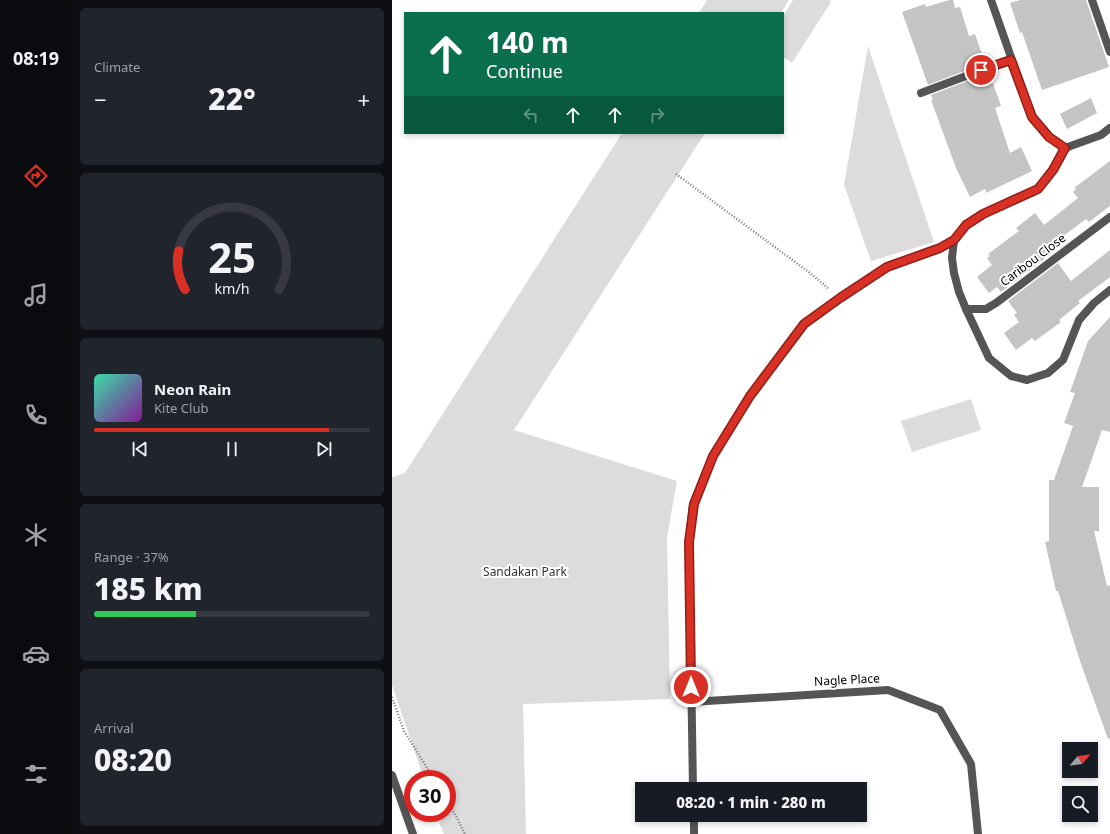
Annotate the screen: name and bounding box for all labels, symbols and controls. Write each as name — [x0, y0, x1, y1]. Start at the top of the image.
text: 140 m — [486, 23, 569, 61]
icon: ahead — [420, 28, 472, 80]
text: 08:19 — [13, 46, 59, 70]
pin — [964, 53, 998, 87]
text: Climate — [94, 58, 140, 76]
text: Continue — [486, 59, 563, 83]
icon: arrive — [970, 59, 992, 81]
text: 22° — [208, 78, 256, 119]
text: − — [94, 84, 107, 114]
text: + — [357, 84, 370, 114]
icon: left — [520, 104, 542, 126]
icon: ahead — [562, 104, 584, 126]
icon: ahead — [604, 104, 626, 126]
icon: right — [646, 104, 668, 126]
icon: directions — [22, 162, 50, 190]
text: 25 — [208, 229, 256, 285]
street label: Caribou Close — [996, 229, 1069, 290]
text: km/h — [214, 278, 250, 297]
icon: music — [22, 281, 50, 309]
text: Neon Rain — [154, 379, 231, 399]
text: Kite Club — [154, 399, 208, 417]
icon: phone — [22, 401, 50, 429]
icon: previous — [129, 438, 151, 460]
icon: pause — [221, 438, 243, 460]
icon: next — [313, 438, 335, 460]
icon: climate — [22, 521, 50, 549]
text: Range · 37% — [94, 548, 169, 566]
park label: Sandakan Park — [483, 563, 568, 580]
text: 185 km — [94, 568, 203, 609]
icon: car — [22, 640, 50, 668]
position arrow — [670, 666, 712, 708]
street label: Nagle Place — [814, 669, 881, 690]
text: Arrival — [94, 719, 134, 737]
text: 08:20 — [94, 739, 172, 780]
north arrow — [1062, 742, 1098, 778]
map controls — [1062, 742, 1098, 822]
icon: filters — [22, 760, 50, 788]
speed limit sign: 30 — [404, 770, 456, 822]
button: search — [1062, 786, 1098, 822]
text: 08:20 · 1 min · 280 m — [676, 792, 826, 812]

